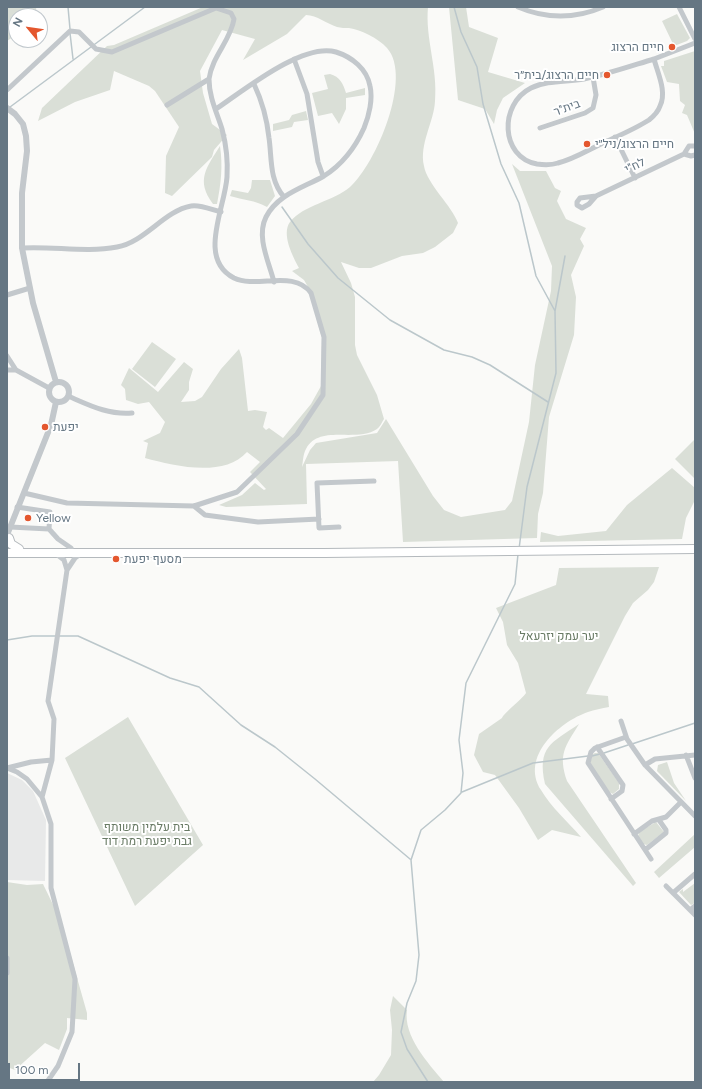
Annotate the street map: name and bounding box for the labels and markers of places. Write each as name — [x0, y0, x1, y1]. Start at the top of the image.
place label: חיים הרצוג — [611, 40, 664, 54]
marker: חיים הרצוג — [667, 42, 677, 52]
place label: חיים הרצוג/בית״ר — [514, 68, 599, 82]
marker: חיים הרצוג/בית״ר — [602, 70, 612, 80]
place label: חיים הרצוג/ניל״י — [595, 137, 674, 151]
marker: חיים הרצוג/ניל״י — [582, 139, 592, 149]
place label: יפעת — [53, 420, 79, 434]
marker: יפעת — [40, 422, 50, 432]
place label: Yellow — [36, 511, 71, 525]
marker: Yellow — [23, 513, 33, 523]
place label: מסעף יפעת — [124, 552, 182, 566]
marker: מסעף יפעת — [111, 554, 121, 564]

